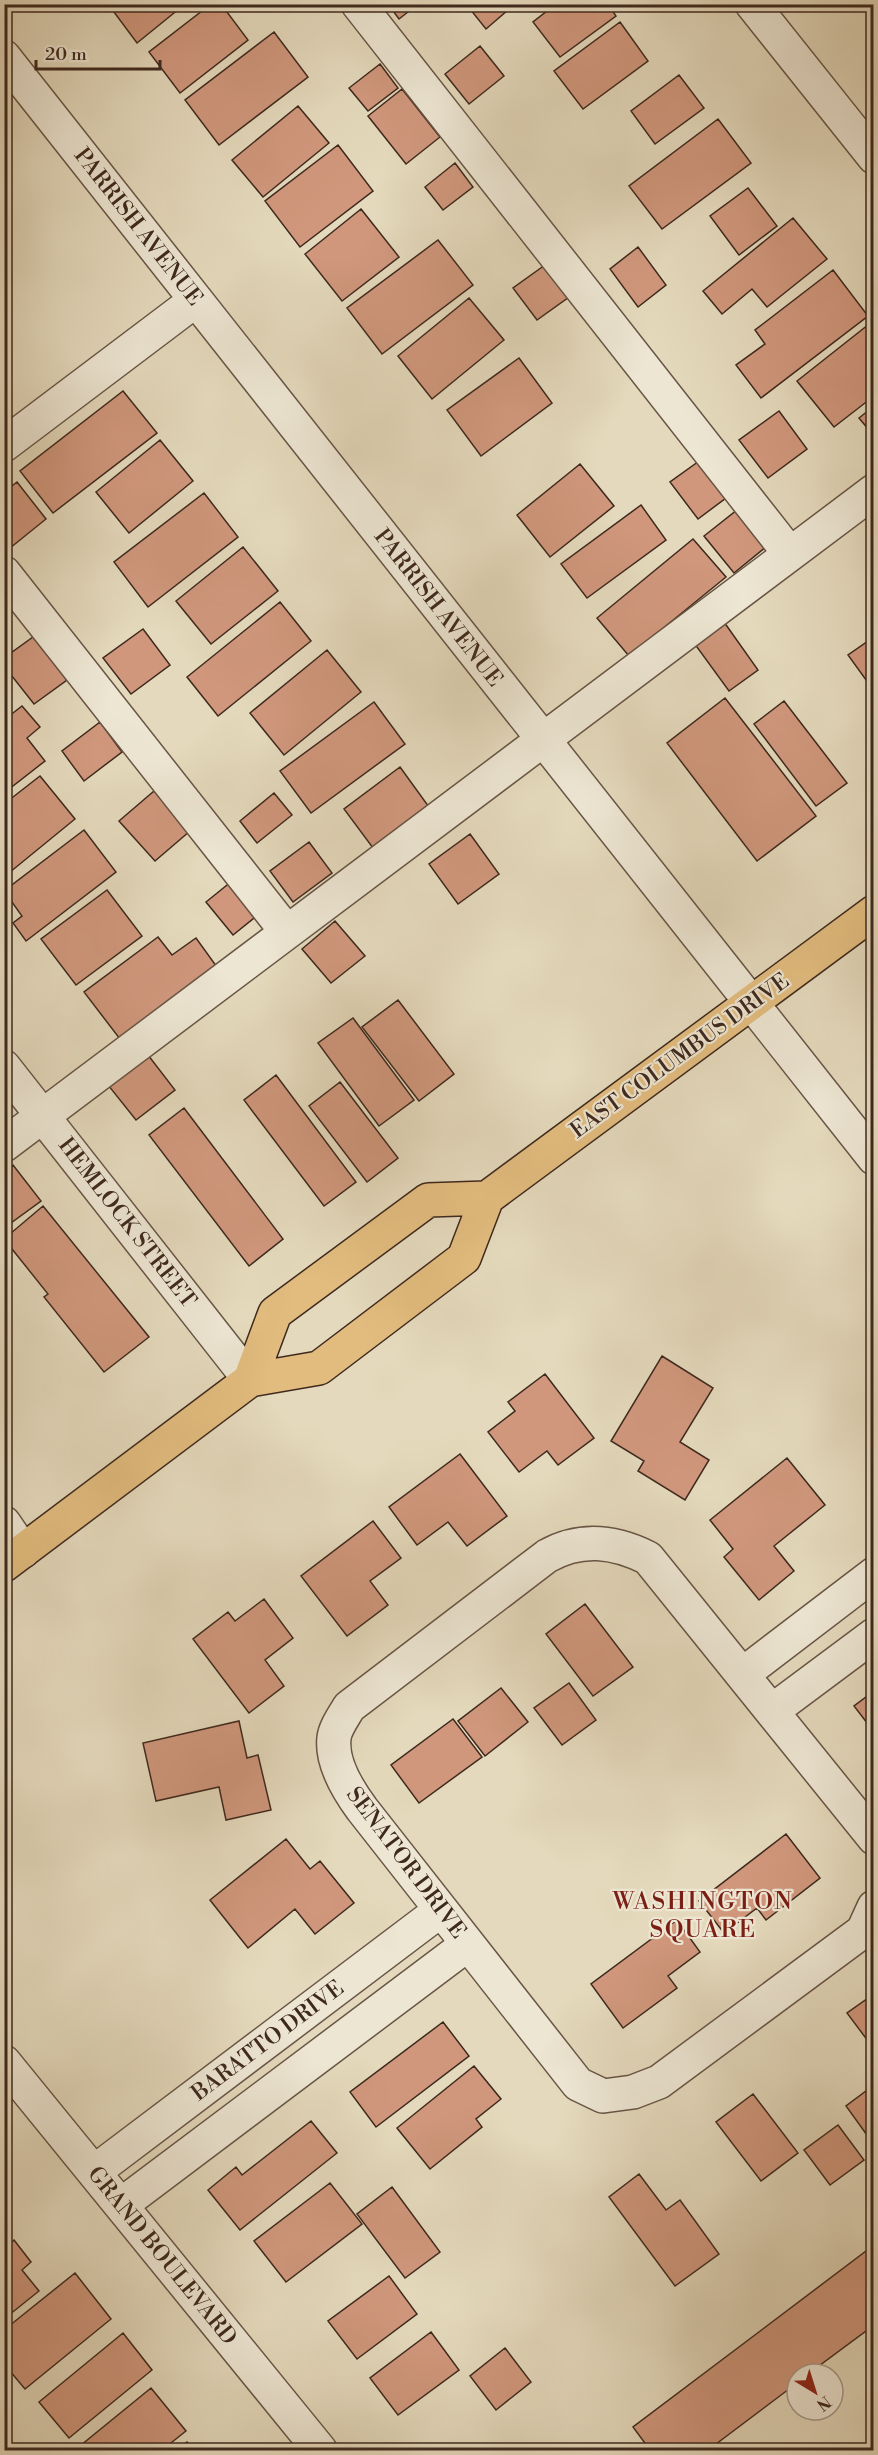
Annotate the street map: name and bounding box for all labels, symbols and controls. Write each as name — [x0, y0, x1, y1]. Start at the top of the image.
scale bar — [36, 33, 160, 71]
text: 20 m — [45, 43, 87, 66]
street label: PARRISH AVENUE — [68, 143, 208, 311]
street label: PARRISH AVENUE — [368, 524, 508, 692]
street label: EAST COLUMBUS DRIVE — [565, 968, 795, 1144]
street label: HEMLOCK STREET — [52, 1133, 202, 1313]
street label: SENATOR DRIVE — [340, 1782, 472, 1944]
district label: WASHINGTON SQUARE — [612, 1887, 793, 1945]
street label: BARATTO DRIVE — [186, 1975, 349, 2108]
street label: GRAND BOULEVARD — [82, 2161, 242, 2351]
north arrow — [785, 2362, 845, 2422]
text: N — [812, 2391, 835, 2415]

